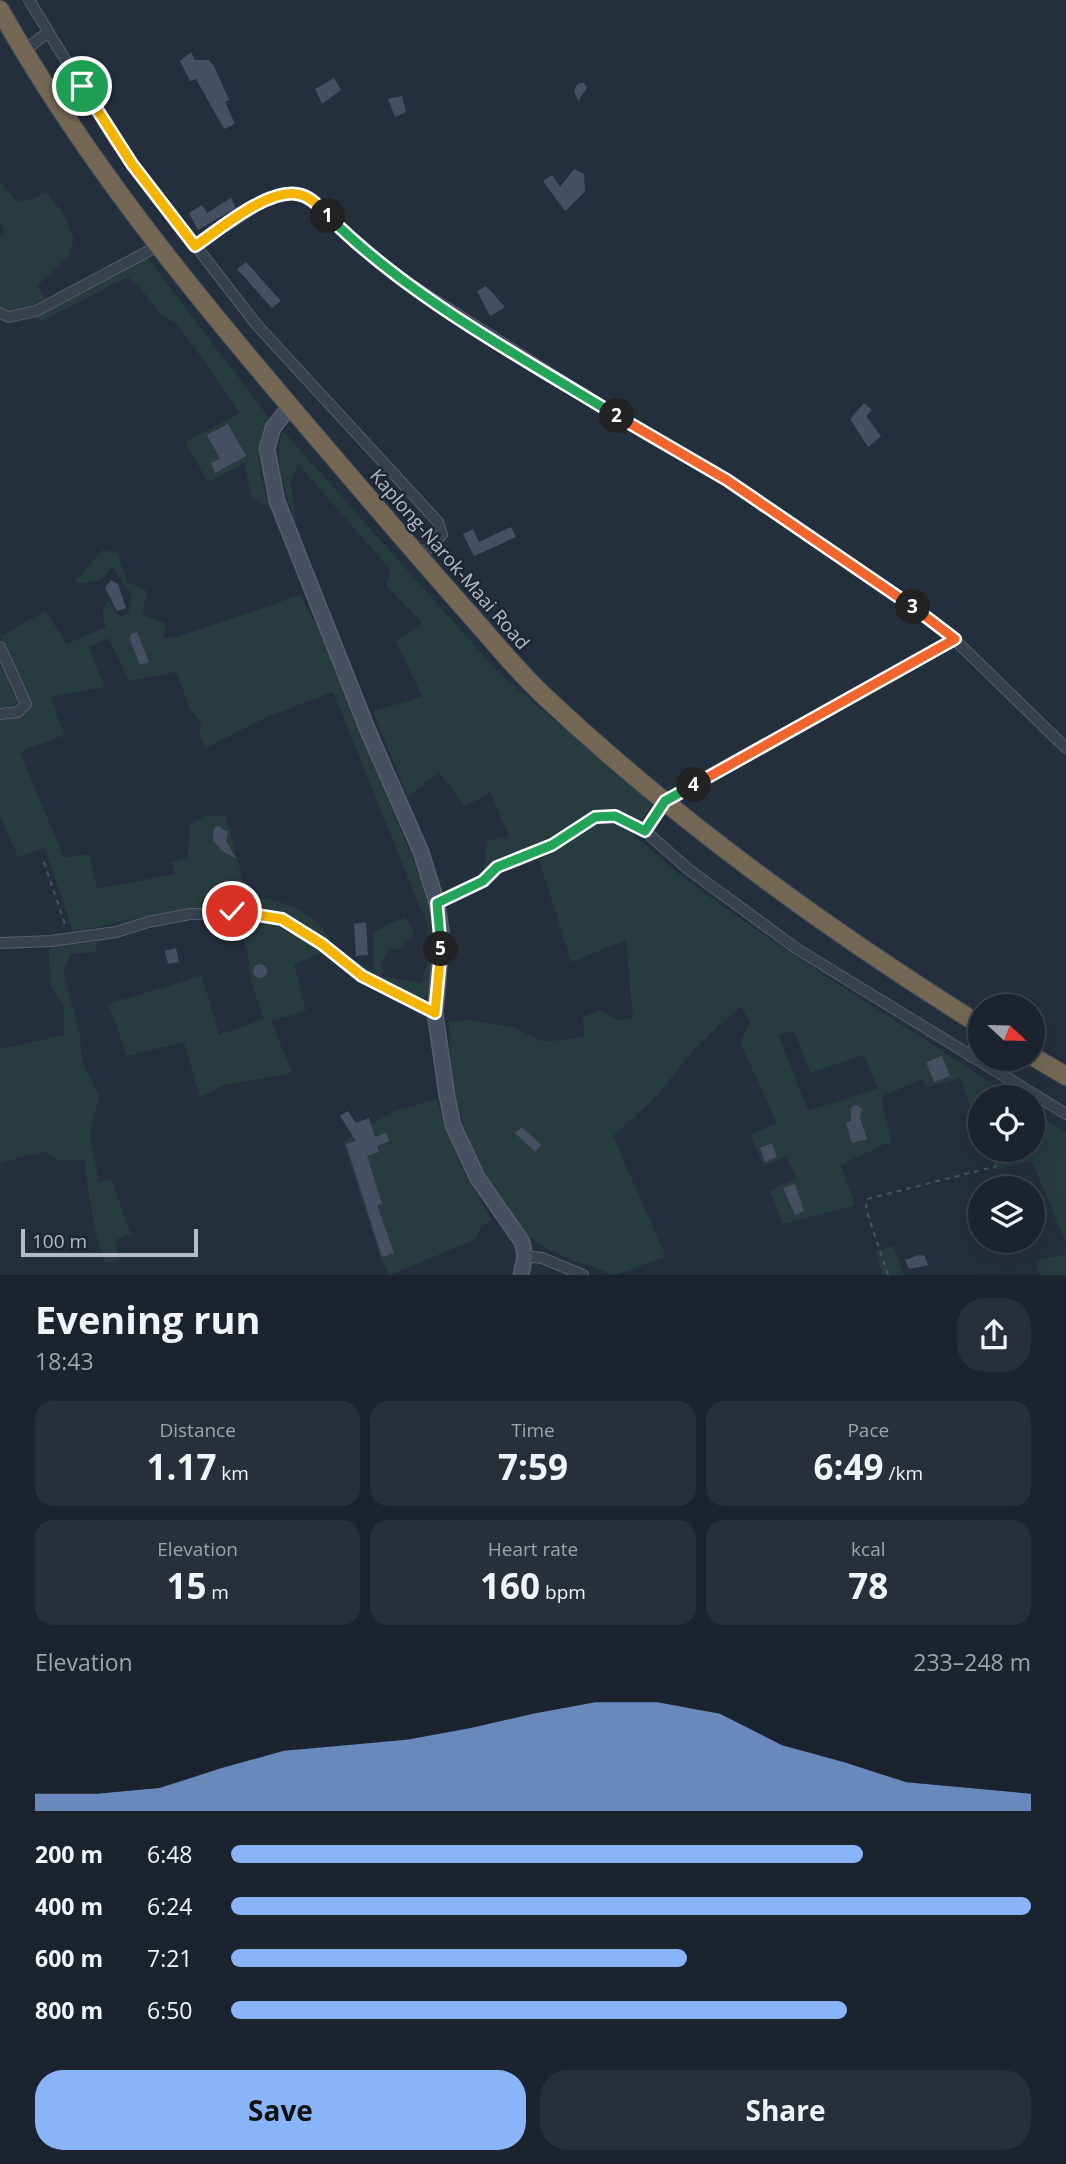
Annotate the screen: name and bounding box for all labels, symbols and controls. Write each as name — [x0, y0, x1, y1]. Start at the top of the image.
pin — [52, 56, 112, 116]
icon: arrive — [63, 67, 101, 105]
pin: 1 — [310, 198, 346, 234]
text: 1 — [322, 202, 333, 228]
pin: 2 — [600, 398, 634, 434]
text: 2 — [611, 402, 622, 428]
street label: Kaplong-Narok-Maai Road — [364, 463, 536, 655]
pin: 3 — [895, 590, 930, 624]
text: 3 — [907, 593, 918, 619]
pin: 4 — [676, 768, 712, 802]
text: 4 — [688, 771, 699, 797]
pin — [202, 881, 262, 941]
icon: check — [213, 892, 251, 930]
pin: 5 — [424, 932, 458, 967]
text: 5 — [435, 935, 446, 961]
north arrow — [968, 994, 1045, 1071]
map controls — [968, 994, 1045, 1253]
button: locate — [968, 1085, 1045, 1162]
button: layers — [968, 1176, 1045, 1253]
scale bar — [21, 1226, 198, 1258]
text: 100 m — [32, 1228, 87, 1254]
text: Evening run — [35, 1293, 260, 1345]
button: share — [957, 1298, 1031, 1372]
text: 18:43 — [35, 1345, 94, 1377]
text: Distance — [159, 1417, 236, 1443]
text: Time — [511, 1417, 555, 1443]
text: Pace — [847, 1417, 889, 1443]
text: 1.17 — [146, 1443, 216, 1490]
text: 7:59 — [498, 1443, 568, 1490]
text: 6:49 — [814, 1443, 884, 1490]
text: km — [216, 1460, 249, 1486]
text: /km — [884, 1460, 923, 1486]
text: Elevation — [157, 1536, 238, 1562]
text: Heart rate — [488, 1536, 578, 1562]
text: kcal — [851, 1536, 886, 1562]
text: 15 — [166, 1562, 206, 1609]
text: 160 — [480, 1562, 540, 1609]
text: 78 — [848, 1562, 888, 1609]
text: m — [206, 1579, 229, 1605]
text: bpm — [540, 1579, 586, 1605]
text: Elevation — [35, 1646, 133, 1678]
text: 233–248 m — [913, 1646, 1031, 1678]
text: 200 m — [35, 1838, 103, 1870]
text: 6:48 — [147, 1838, 193, 1870]
text: 400 m — [35, 1890, 103, 1922]
text: 6:24 — [147, 1890, 193, 1922]
text: 600 m — [35, 1942, 103, 1974]
text: 7:21 — [147, 1942, 193, 1974]
text: 800 m — [35, 1994, 103, 2026]
text: 6:50 — [147, 1994, 193, 2026]
button: Save — [35, 2070, 526, 2150]
button: Share — [540, 2070, 1031, 2150]

